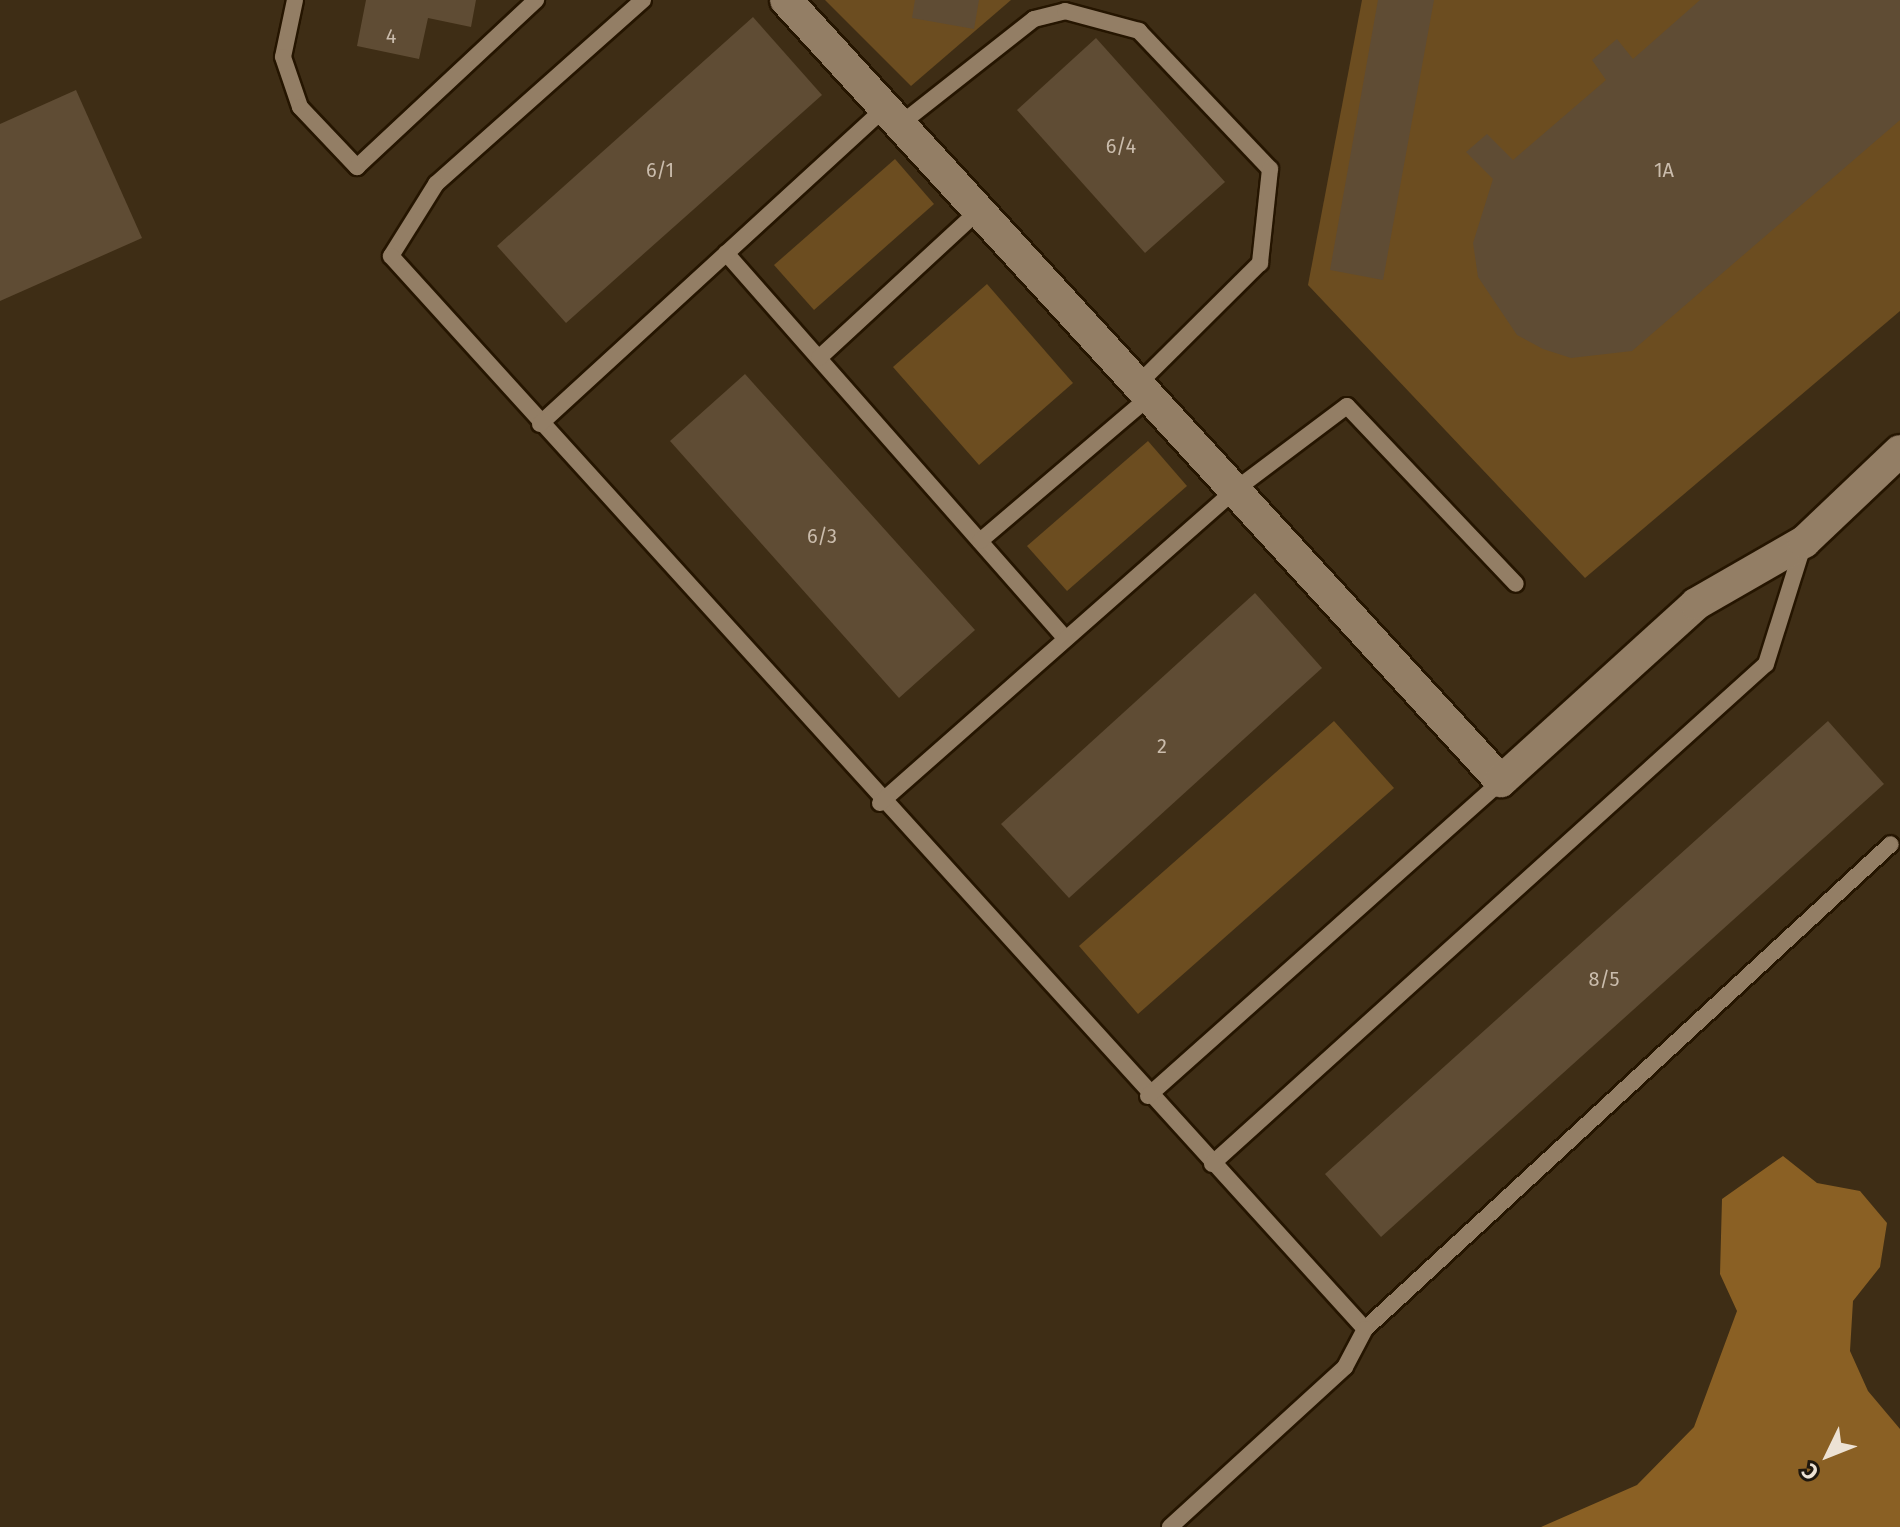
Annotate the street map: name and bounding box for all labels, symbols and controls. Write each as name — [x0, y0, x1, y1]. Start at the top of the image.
house number: 4 — [386, 24, 396, 48]
house number: 6/4 — [1106, 134, 1136, 158]
house number: 6/1 — [646, 158, 674, 182]
house number: 1А — [1654, 158, 1674, 182]
house number: 6/3 — [807, 524, 837, 548]
house number: 2 — [1157, 734, 1167, 758]
house number: 8/5 — [1588, 967, 1620, 991]
north arrow — [1788, 1415, 1868, 1495]
text: С — [1796, 1458, 1824, 1486]

